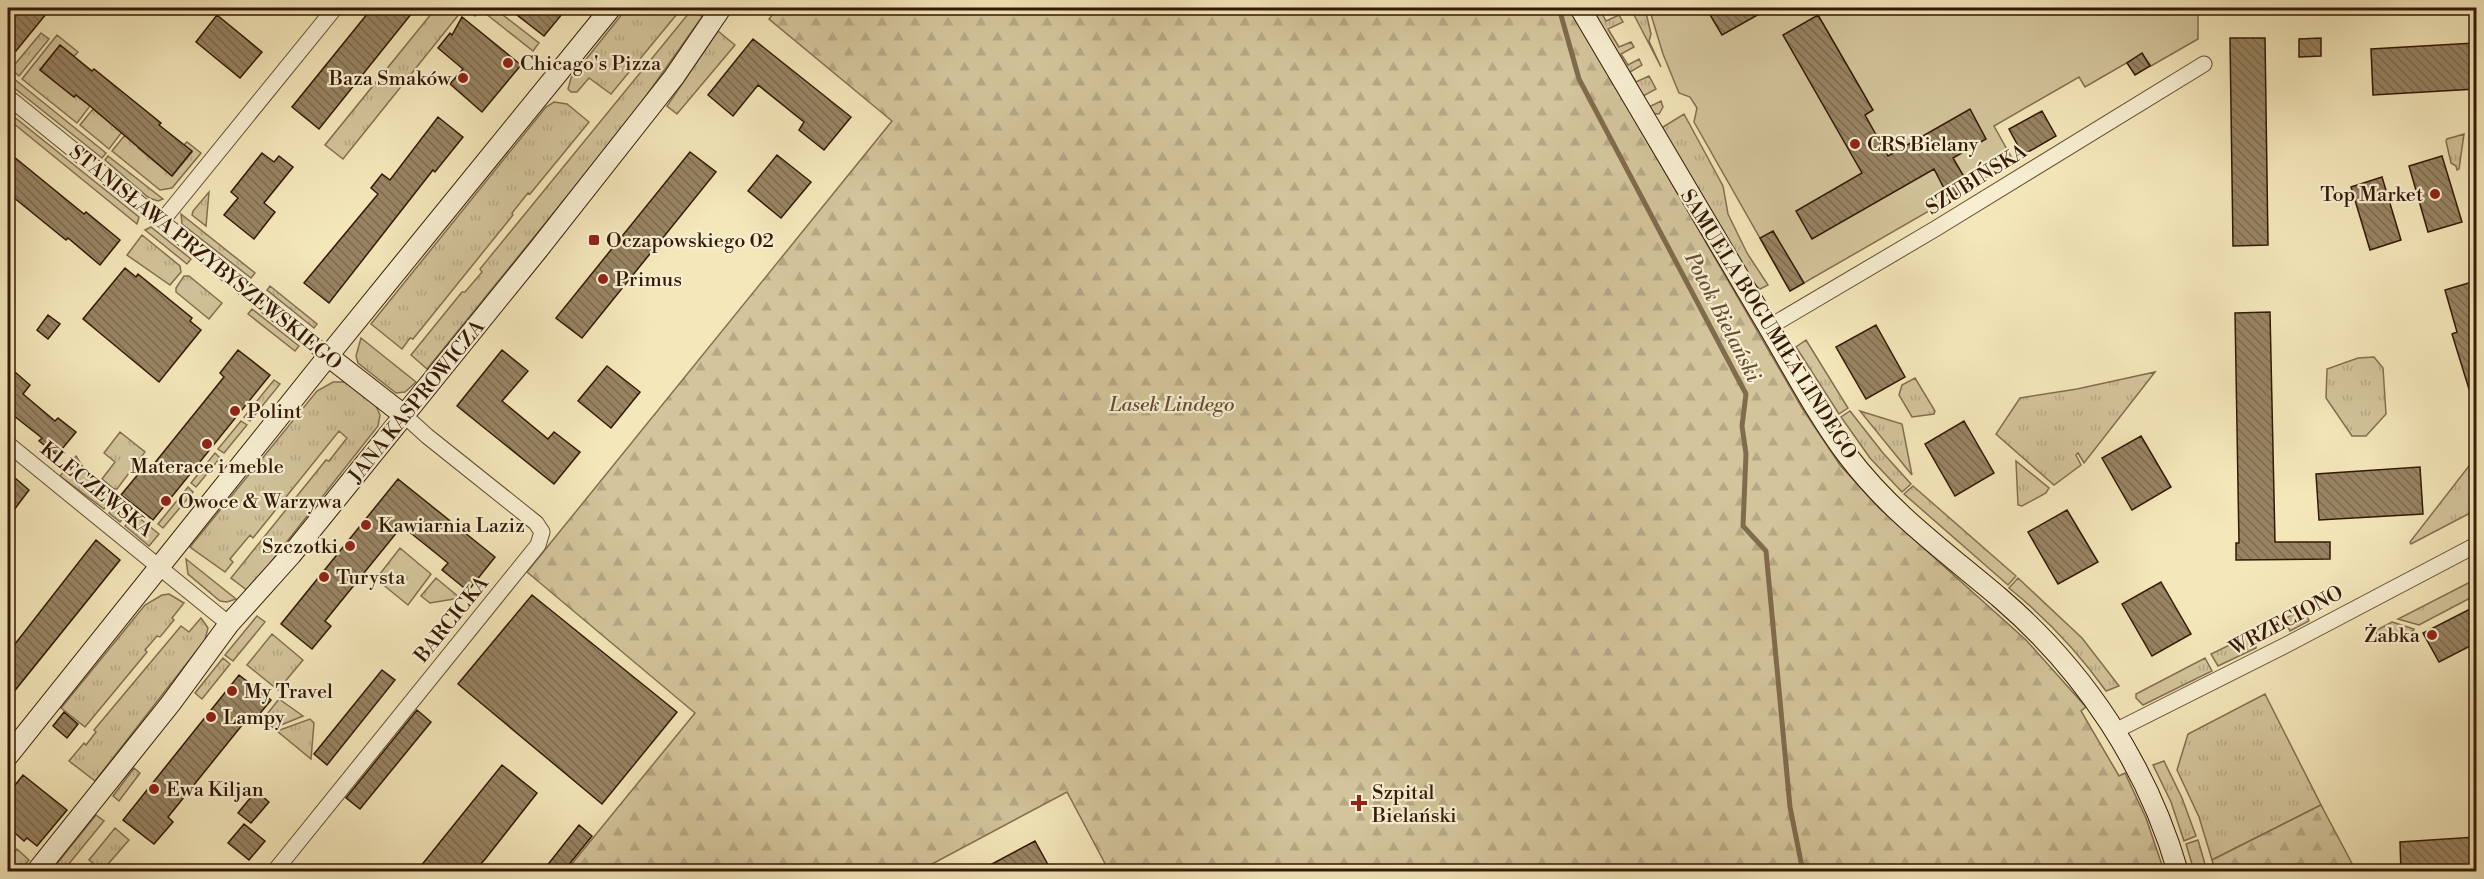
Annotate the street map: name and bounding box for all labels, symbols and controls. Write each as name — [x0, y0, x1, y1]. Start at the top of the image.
place label: Chicago's Pizza — [520, 52, 662, 77]
marker: Chicago's Pizza — [501, 56, 515, 70]
place label: Baza Smaków — [328, 67, 452, 92]
marker: Baza Smaków — [456, 71, 470, 85]
place label: CRS Bielany — [1867, 133, 1979, 158]
marker: CRS Bielany — [1848, 137, 1862, 151]
street label: SZUBIŃSKA — [1921, 138, 2033, 221]
street label: STANISŁAWA PRZYBYSZEWSKIEGO — [64, 140, 347, 376]
place label: Top Market — [2320, 183, 2423, 208]
street label: SAMUELA BOGUMIŁA LINDEGO — [1674, 185, 1861, 464]
marker: Top Market — [2428, 187, 2442, 201]
place label: Oczapowskiego 02 — [606, 229, 774, 254]
marker: Oczapowskiego 02 — [587, 233, 601, 247]
water label: Potok Bielański — [1678, 247, 1766, 387]
place label: Primus — [615, 268, 682, 293]
marker: Primus — [596, 272, 610, 286]
street label: JANA KASPROWICZA — [343, 315, 491, 489]
park label: Lasek Lindego — [1108, 393, 1235, 418]
place label: Polint — [247, 400, 302, 425]
marker: Polint — [228, 404, 242, 418]
street label: KLECZEWSKA — [35, 437, 159, 544]
marker: Materace i meble — [200, 437, 214, 451]
place label: Materace i meble — [130, 455, 284, 480]
place label: Owoce & Warzywa — [178, 490, 343, 515]
marker: Owoce & Warzywa — [159, 494, 173, 508]
place label: Kawiarnia Laziz — [378, 514, 525, 539]
marker: Kawiarnia Laziz — [359, 518, 373, 532]
place label: Szczotki — [262, 535, 338, 560]
marker: Szczotki — [343, 539, 357, 553]
place label: Turysta — [336, 566, 406, 591]
marker: Turysta — [317, 570, 331, 584]
street label: BARCICKA — [409, 571, 495, 669]
street label: WRZECIONO — [2225, 581, 2348, 662]
place label: Żabka — [2364, 623, 2421, 649]
marker: Żabka — [2425, 628, 2439, 642]
place label: My Travel — [244, 680, 333, 705]
marker: My Travel — [225, 684, 239, 698]
place label: Lampy — [223, 706, 285, 731]
marker: Lampy — [204, 710, 218, 724]
place label: Ewa Kiljan — [166, 778, 264, 803]
place label: Szpital Bielański — [1371, 781, 1457, 829]
marker: Ewa Kiljan — [147, 782, 161, 796]
marker: Szpital Bielański — [1350, 794, 1368, 812]

